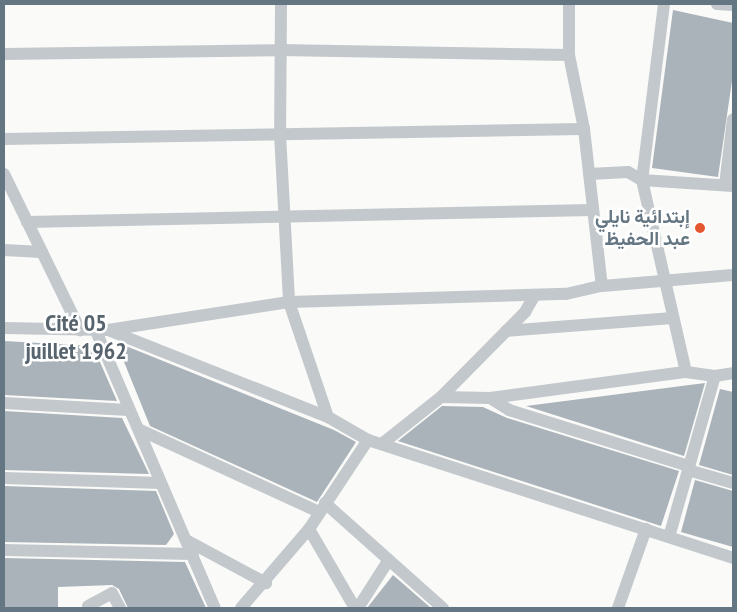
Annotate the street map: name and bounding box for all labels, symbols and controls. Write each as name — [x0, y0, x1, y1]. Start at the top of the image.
place label: إبتدائية نايلي عبد الحفيظ — [595, 206, 690, 250]
marker: إبتدائية نايلي عبد الحفيظ — [694, 222, 706, 234]
district label: Cité 05 juillet 1962 — [25, 309, 127, 365]

